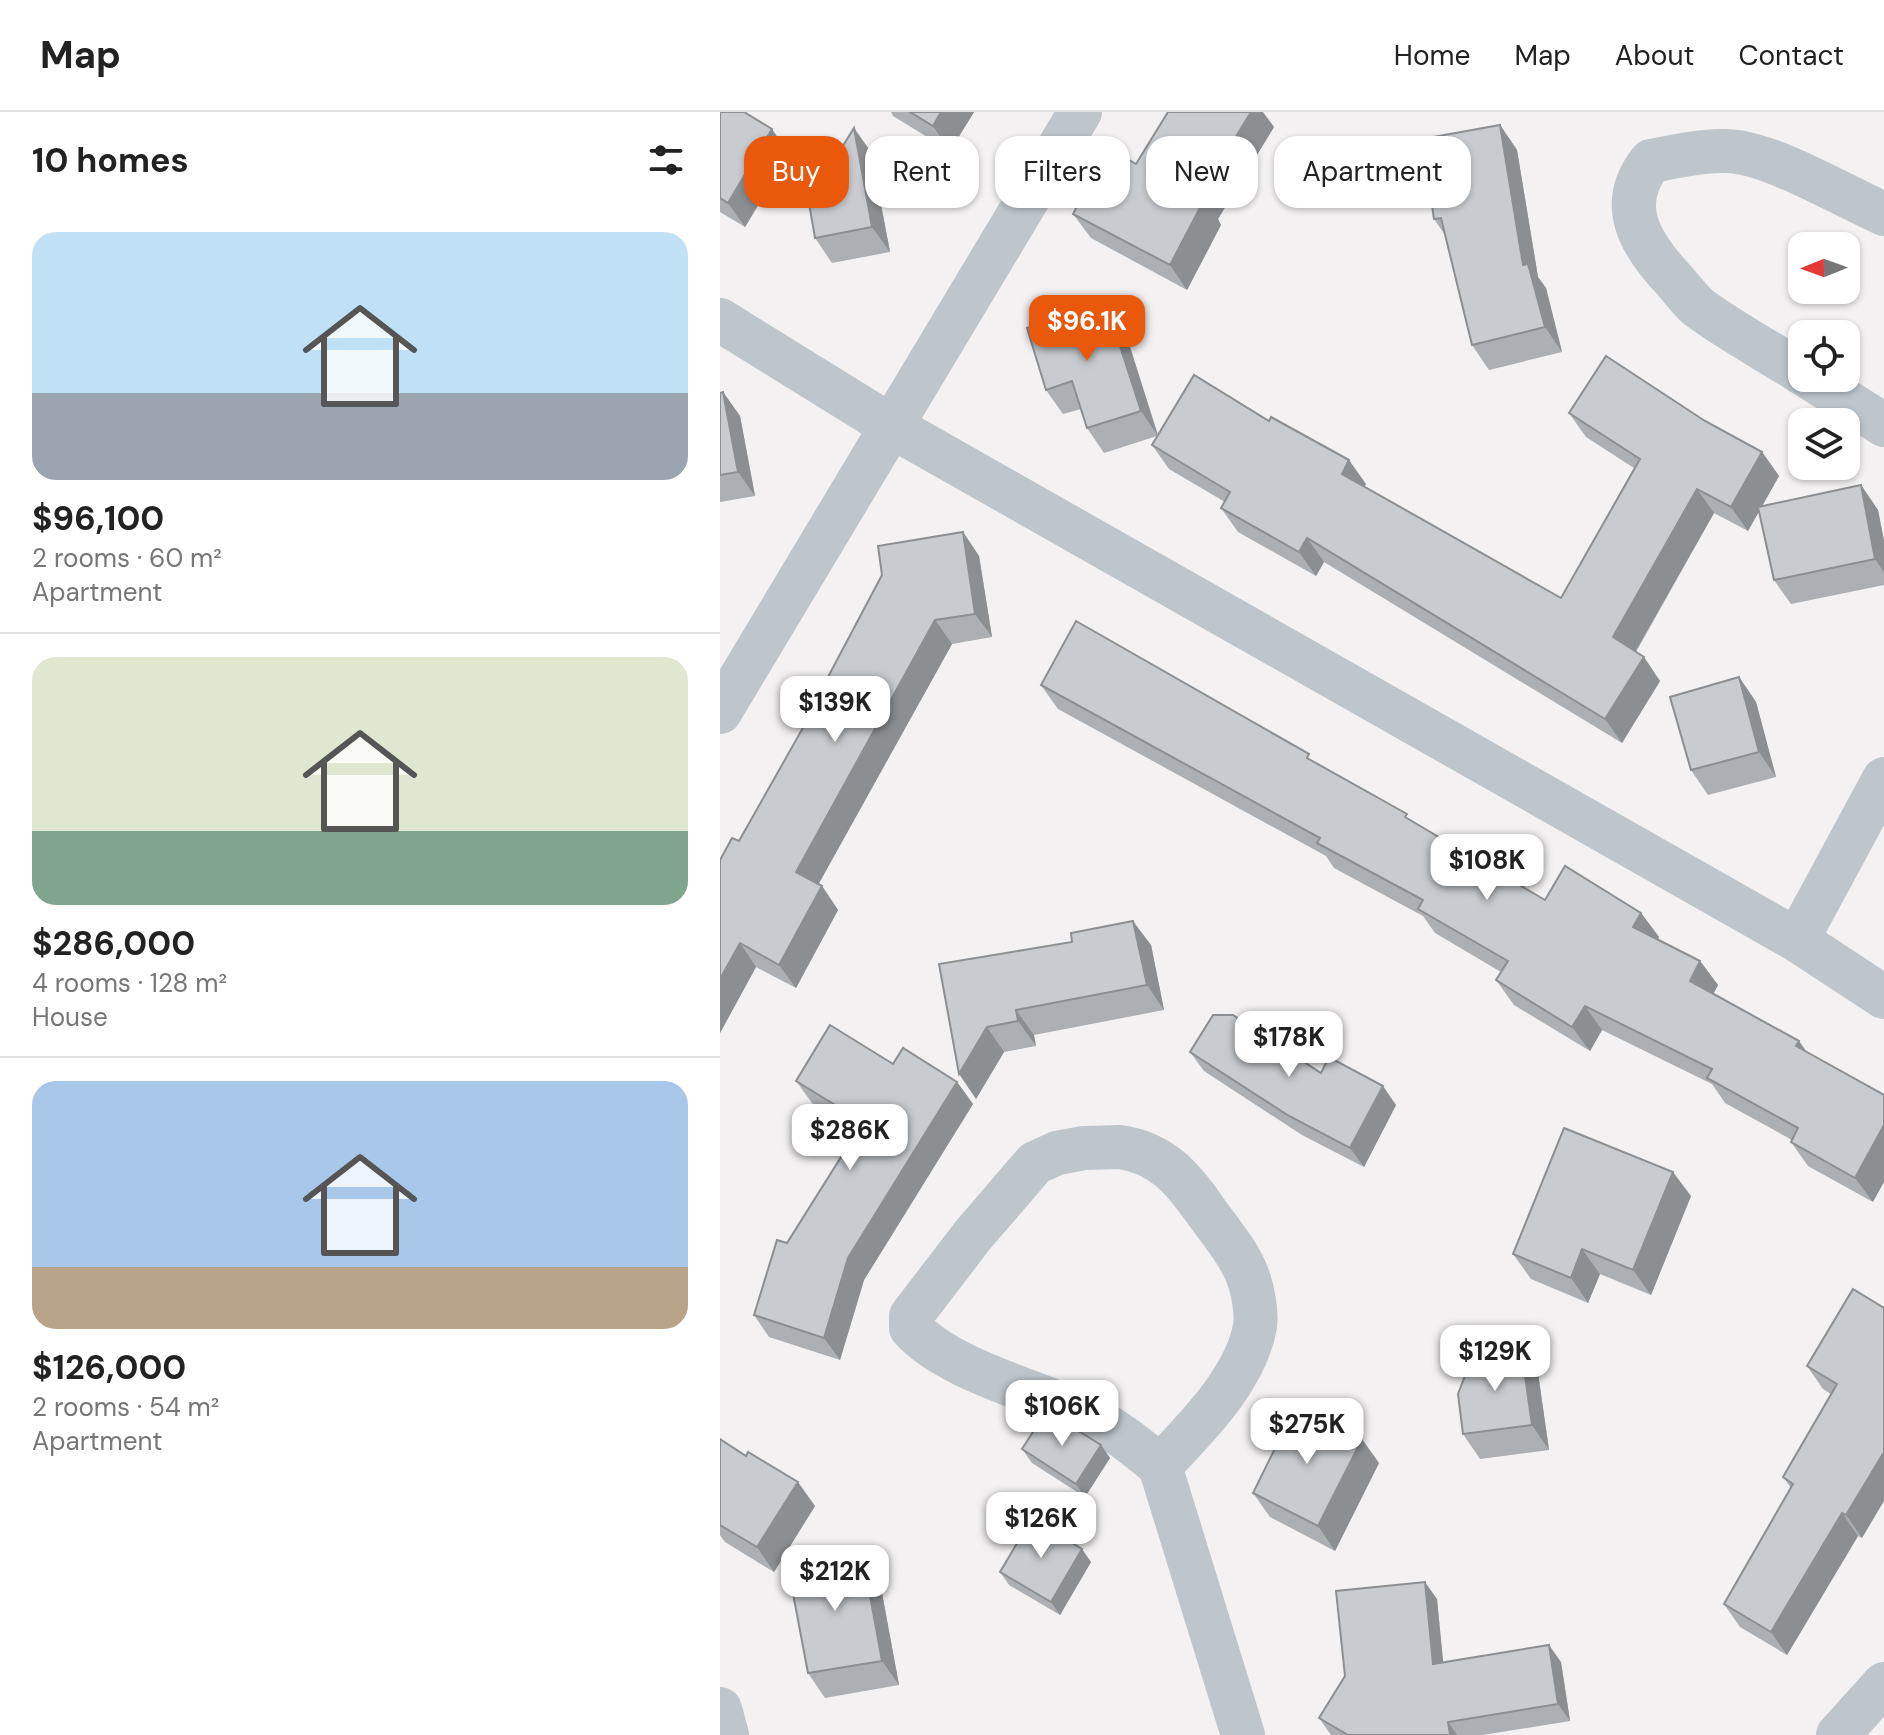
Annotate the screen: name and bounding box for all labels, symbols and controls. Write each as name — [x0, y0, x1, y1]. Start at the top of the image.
text: Map — [40, 30, 121, 80]
text: Home — [1394, 37, 1470, 74]
text: Map — [1514, 37, 1571, 74]
text: About — [1615, 37, 1694, 74]
text: Contact — [1738, 37, 1844, 74]
chip: Buy — [744, 136, 849, 208]
chip: Rent — [865, 136, 979, 208]
chip: Filters — [995, 136, 1130, 208]
chip: New — [1146, 136, 1258, 208]
chip: Apartment — [1274, 136, 1471, 208]
text: 10 homes — [32, 138, 189, 183]
icon: filters — [644, 138, 688, 182]
north arrow — [1788, 232, 1860, 304]
map controls — [1788, 232, 1860, 480]
icon: home — [288, 284, 432, 428]
pin: $96.1K — [1022, 295, 1152, 363]
text: $96.1K — [1047, 304, 1127, 338]
button: locate — [1788, 320, 1860, 392]
button: layers — [1788, 408, 1860, 480]
text: $96,100 — [32, 496, 164, 541]
text: 2 rooms · 60 m² — [32, 541, 222, 575]
text: Apartment — [32, 575, 163, 609]
pin: $139K — [779, 676, 891, 744]
text: $139K — [798, 685, 872, 719]
icon: home — [288, 709, 432, 853]
pin: $108K — [1431, 834, 1543, 902]
text: $108K — [1449, 843, 1525, 877]
text: $286,000 — [32, 921, 195, 966]
text: 4 rooms · 128 m² — [32, 966, 227, 1000]
text: House — [32, 1000, 108, 1034]
pin: $178K — [1233, 1011, 1345, 1079]
text: $178K — [1253, 1020, 1325, 1054]
pin: $286K — [794, 1104, 906, 1172]
text: $286K — [810, 1113, 890, 1147]
icon: home — [288, 1133, 432, 1277]
pin: $129K — [1439, 1325, 1551, 1393]
text: $129K — [1458, 1334, 1532, 1368]
text: $126,000 — [32, 1345, 186, 1390]
pin: $106K — [1006, 1380, 1118, 1448]
text: $106K — [1024, 1389, 1100, 1423]
text: 2 rooms · 54 m² — [32, 1390, 219, 1424]
pin: $275K — [1251, 1398, 1363, 1466]
text: $275K — [1268, 1407, 1346, 1441]
text: Apartment — [32, 1424, 163, 1458]
pin: $126K — [985, 1492, 1097, 1560]
text: $126K — [1004, 1501, 1078, 1535]
pin: $212K — [779, 1545, 891, 1613]
text: $212K — [799, 1554, 871, 1588]

